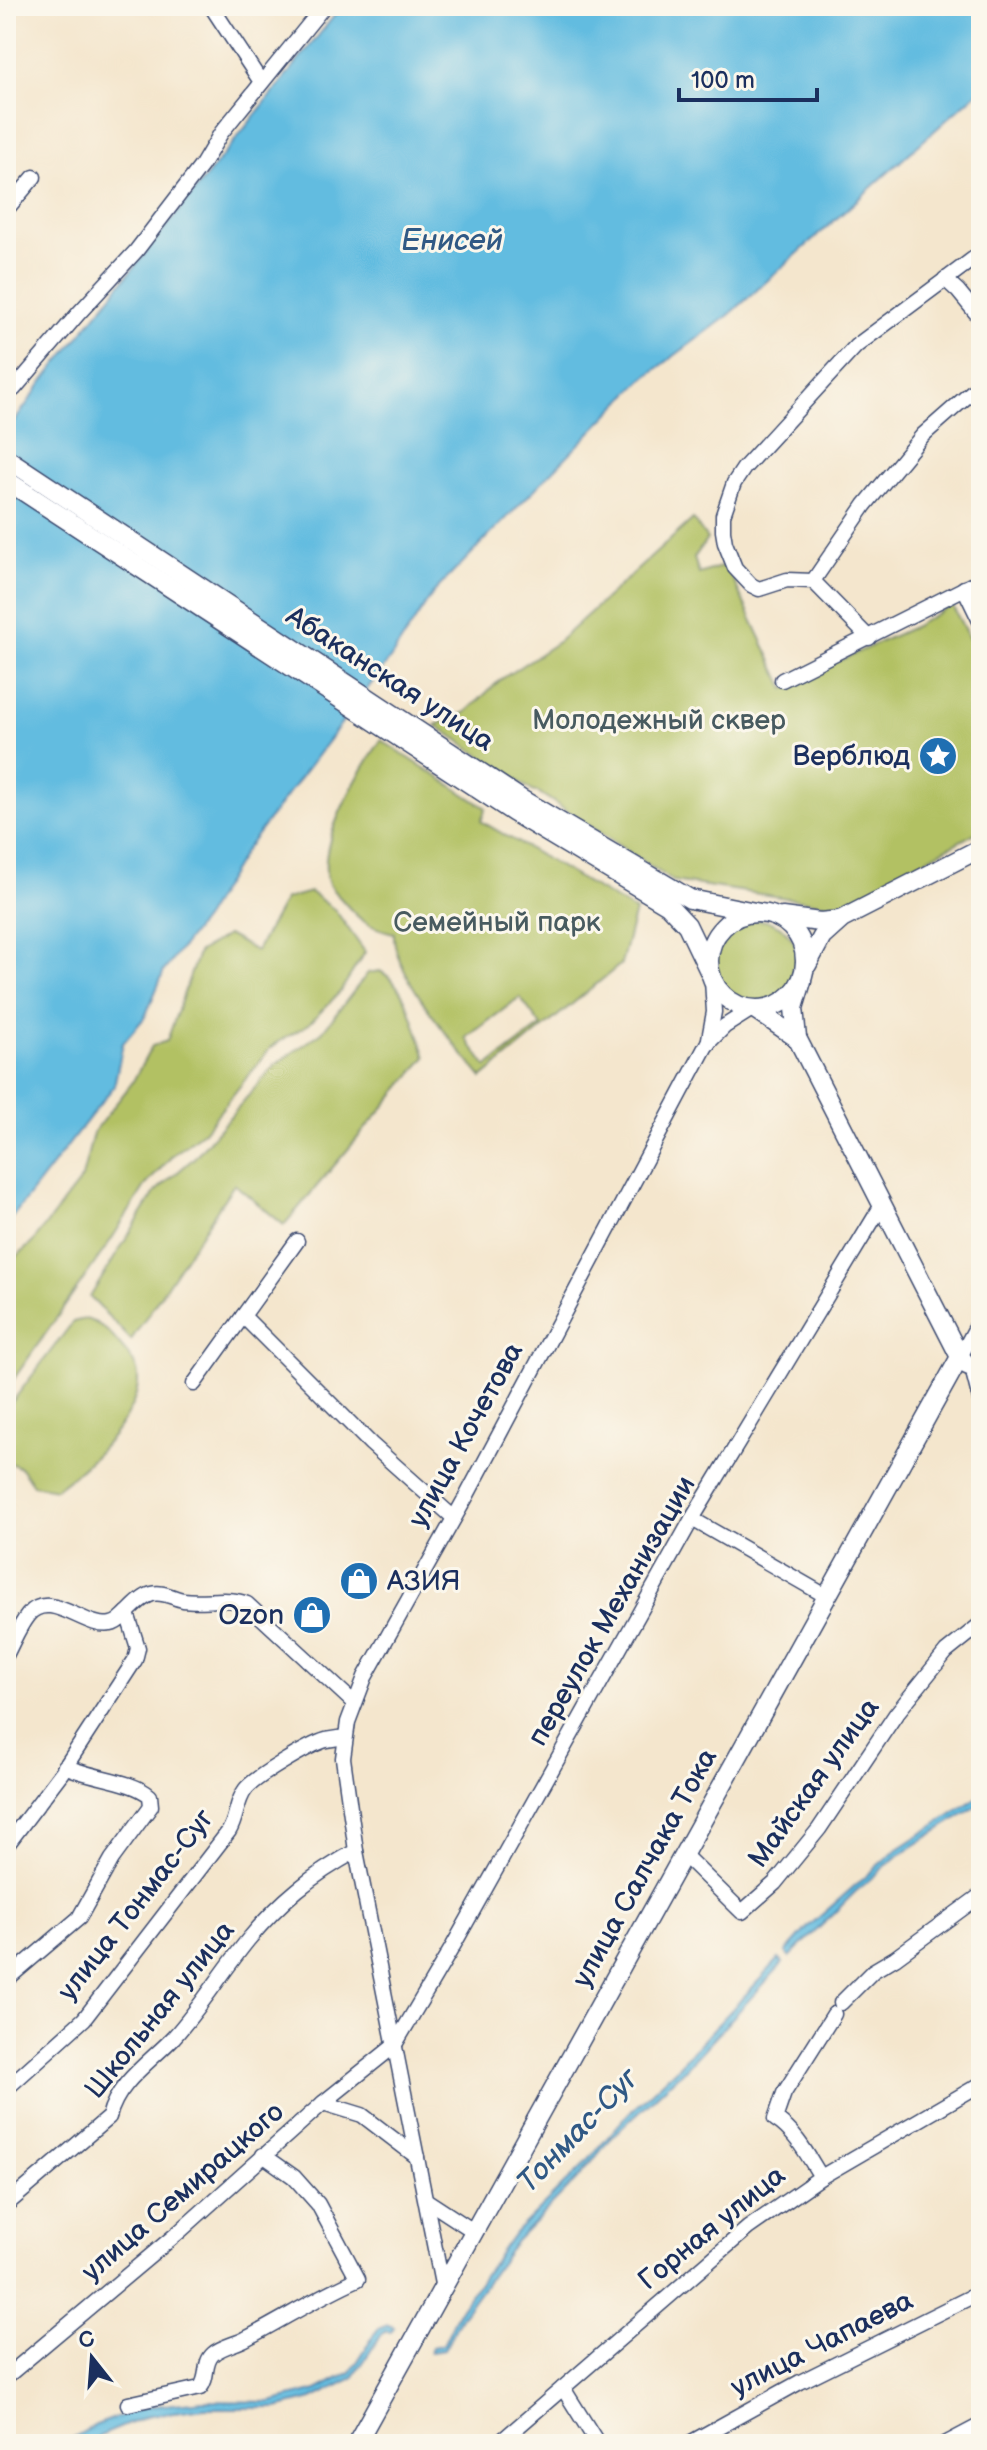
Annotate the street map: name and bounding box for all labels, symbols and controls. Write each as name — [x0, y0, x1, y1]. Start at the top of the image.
scale bar — [679, 52, 817, 102]
text: 100 m — [691, 66, 755, 95]
water label: Енисей — [401, 223, 503, 259]
street label: Абаканская улица — [279, 599, 500, 759]
park label: Молодежный сквер — [532, 704, 786, 737]
place icon: Верблюд — [917, 735, 959, 777]
place label: Верблюд — [792, 740, 910, 773]
park label: Семейный парк — [393, 906, 601, 939]
street label: улица Кочетова — [402, 1337, 531, 1533]
street label: переулок Механизации — [521, 1470, 703, 1752]
shop icon: АЗИЯ — [338, 1560, 380, 1602]
place label: АЗИЯ — [386, 1565, 461, 1598]
shop icon: Ozon — [291, 1594, 333, 1636]
place label: Ozon — [218, 1599, 284, 1632]
street label: Майская улица — [742, 1692, 887, 1874]
street label: улица Салчака Тока — [566, 1742, 725, 1993]
street label: улица Тонмас-Суг — [51, 1803, 221, 2007]
street label: Школьная улица — [78, 1914, 242, 2105]
water label: Тонмас-Суг — [510, 2060, 647, 2201]
street label: улица Семирацкого — [75, 2095, 291, 2289]
street label: Горная улица — [632, 2159, 792, 2297]
street label: улица Чапаева — [726, 2284, 919, 2404]
north arrow — [52, 2318, 132, 2398]
text: С — [75, 2325, 98, 2355]

